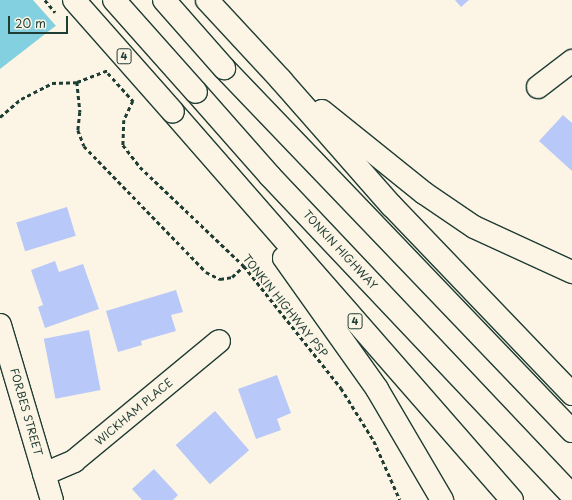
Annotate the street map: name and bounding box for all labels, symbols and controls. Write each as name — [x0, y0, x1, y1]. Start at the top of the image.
scale bar — [10, 8, 70, 34]
text: 20 m — [15, 14, 46, 32]
road number: 4 — [116, 48, 132, 64]
street label: TONKIN HIGHWAY — [300, 208, 380, 292]
street label: TONKIN HIGHWAY PSP — [240, 252, 330, 360]
road number: 4 — [347, 313, 363, 329]
street label: FORBES STREET — [7, 366, 45, 458]
street label: WICKHAM PLACE — [92, 376, 176, 448]

